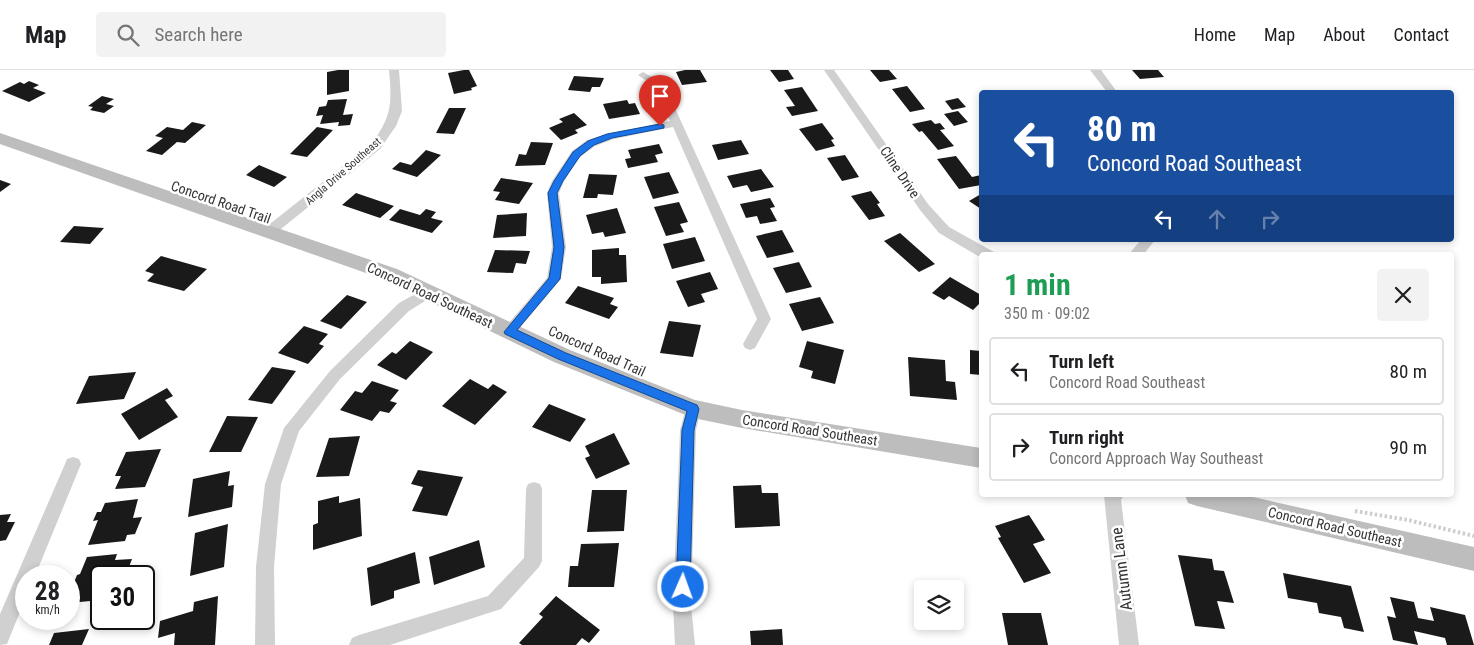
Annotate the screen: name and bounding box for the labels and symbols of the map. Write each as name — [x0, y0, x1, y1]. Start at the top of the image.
pin — [639, 75, 681, 126]
street label: Angla Drive Southeast — [303, 135, 384, 208]
street label: Cline Drive — [877, 143, 923, 201]
street label: Concord Road Trail — [169, 177, 273, 227]
street label: Concord Road Southeast — [365, 259, 495, 331]
street label: Concord Road Trail — [546, 322, 648, 380]
street label: Concord Road Southeast — [741, 411, 879, 449]
street label: Concord Road Southeast — [1267, 504, 1403, 550]
street label: Autumn Lane — [1107, 526, 1136, 611]
position arrow — [656, 560, 708, 612]
speed limit sign: 30 — [90, 565, 155, 630]

